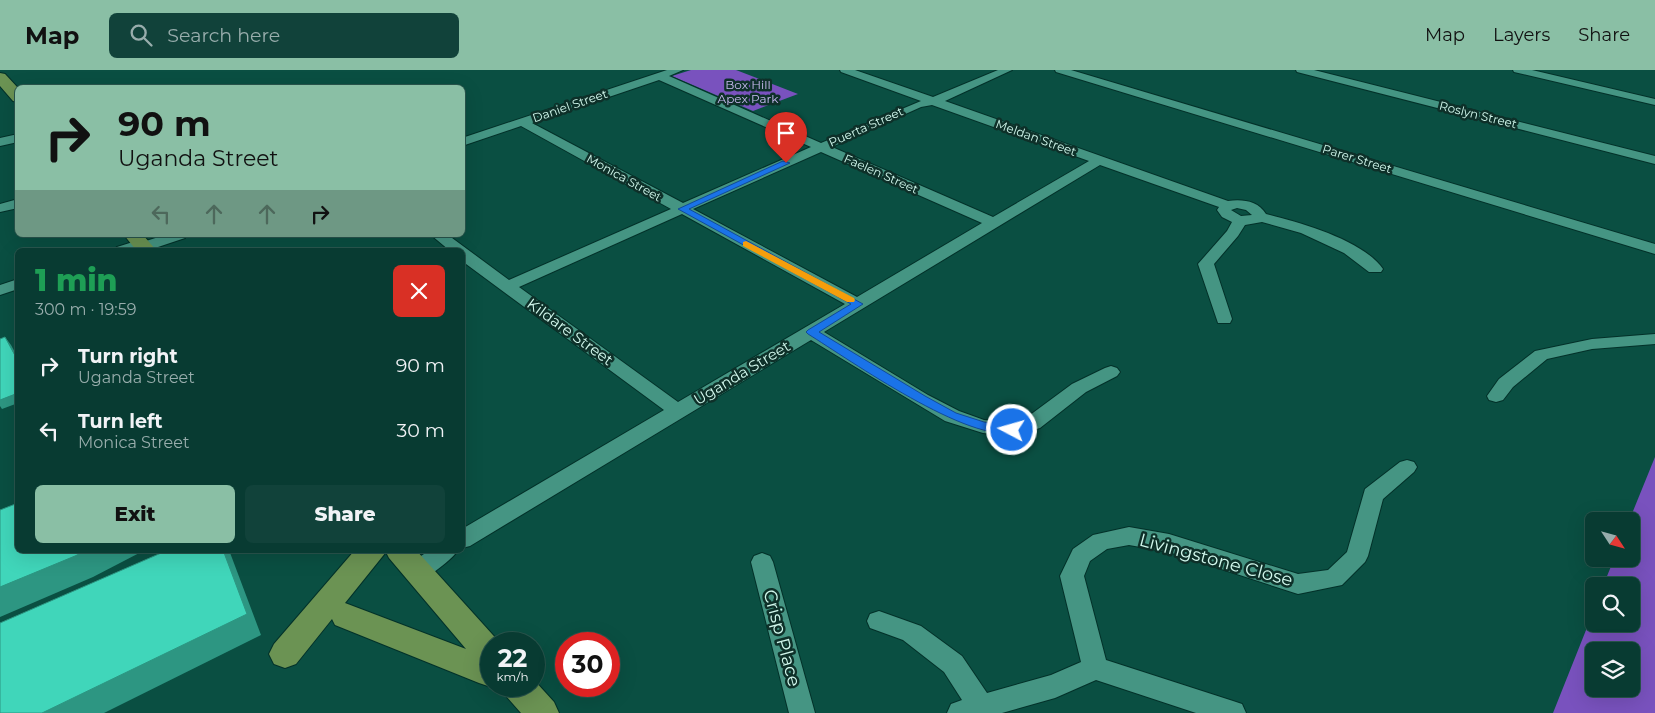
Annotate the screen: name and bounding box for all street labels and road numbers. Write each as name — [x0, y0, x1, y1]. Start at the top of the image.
street label: Daniel Street — [530, 86, 609, 125]
street label: Roslyn Street — [1438, 98, 1519, 131]
street label: Puerta Street — [826, 103, 906, 150]
street label: Meldan Street — [994, 116, 1079, 159]
street label: Parer Street — [1321, 141, 1394, 176]
street label: Faelen Street — [842, 150, 921, 197]
street label: Monica Street — [584, 151, 665, 204]
street label: Kildare Street — [523, 294, 617, 369]
street label: Uganda Street — [690, 336, 794, 409]
street label: Livingstone Close — [1137, 529, 1295, 591]
street label: Crisp Place — [758, 587, 806, 689]

